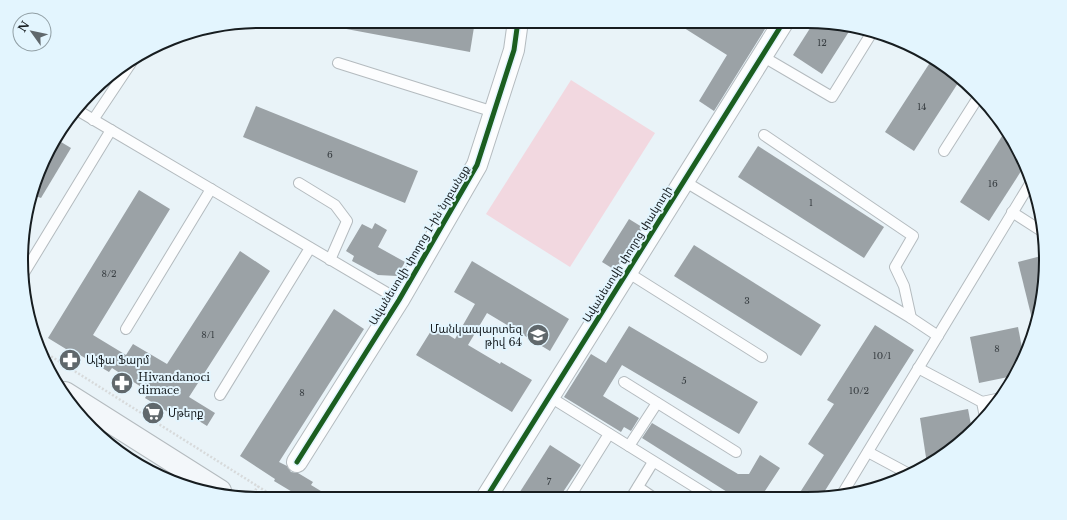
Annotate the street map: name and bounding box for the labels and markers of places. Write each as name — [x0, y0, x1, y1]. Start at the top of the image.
place label: Մանկապարտեզ թիվ 64 — [430, 322, 523, 349]
school or university icon: Մանկապարտեզ թիվ 64 — [525, 322, 551, 348]
pharmacy icon: Ալֆա Ֆարմ — [57, 347, 83, 373]
place label: Ալֆա Ֆարմ — [86, 353, 150, 367]
pharmacy icon: Hivandanoci dimace — [109, 370, 135, 396]
place label: Hivandanoci dimace — [138, 370, 210, 397]
supermarket icon: Մթերք — [140, 400, 166, 426]
place label: Մթերք — [168, 406, 204, 420]

